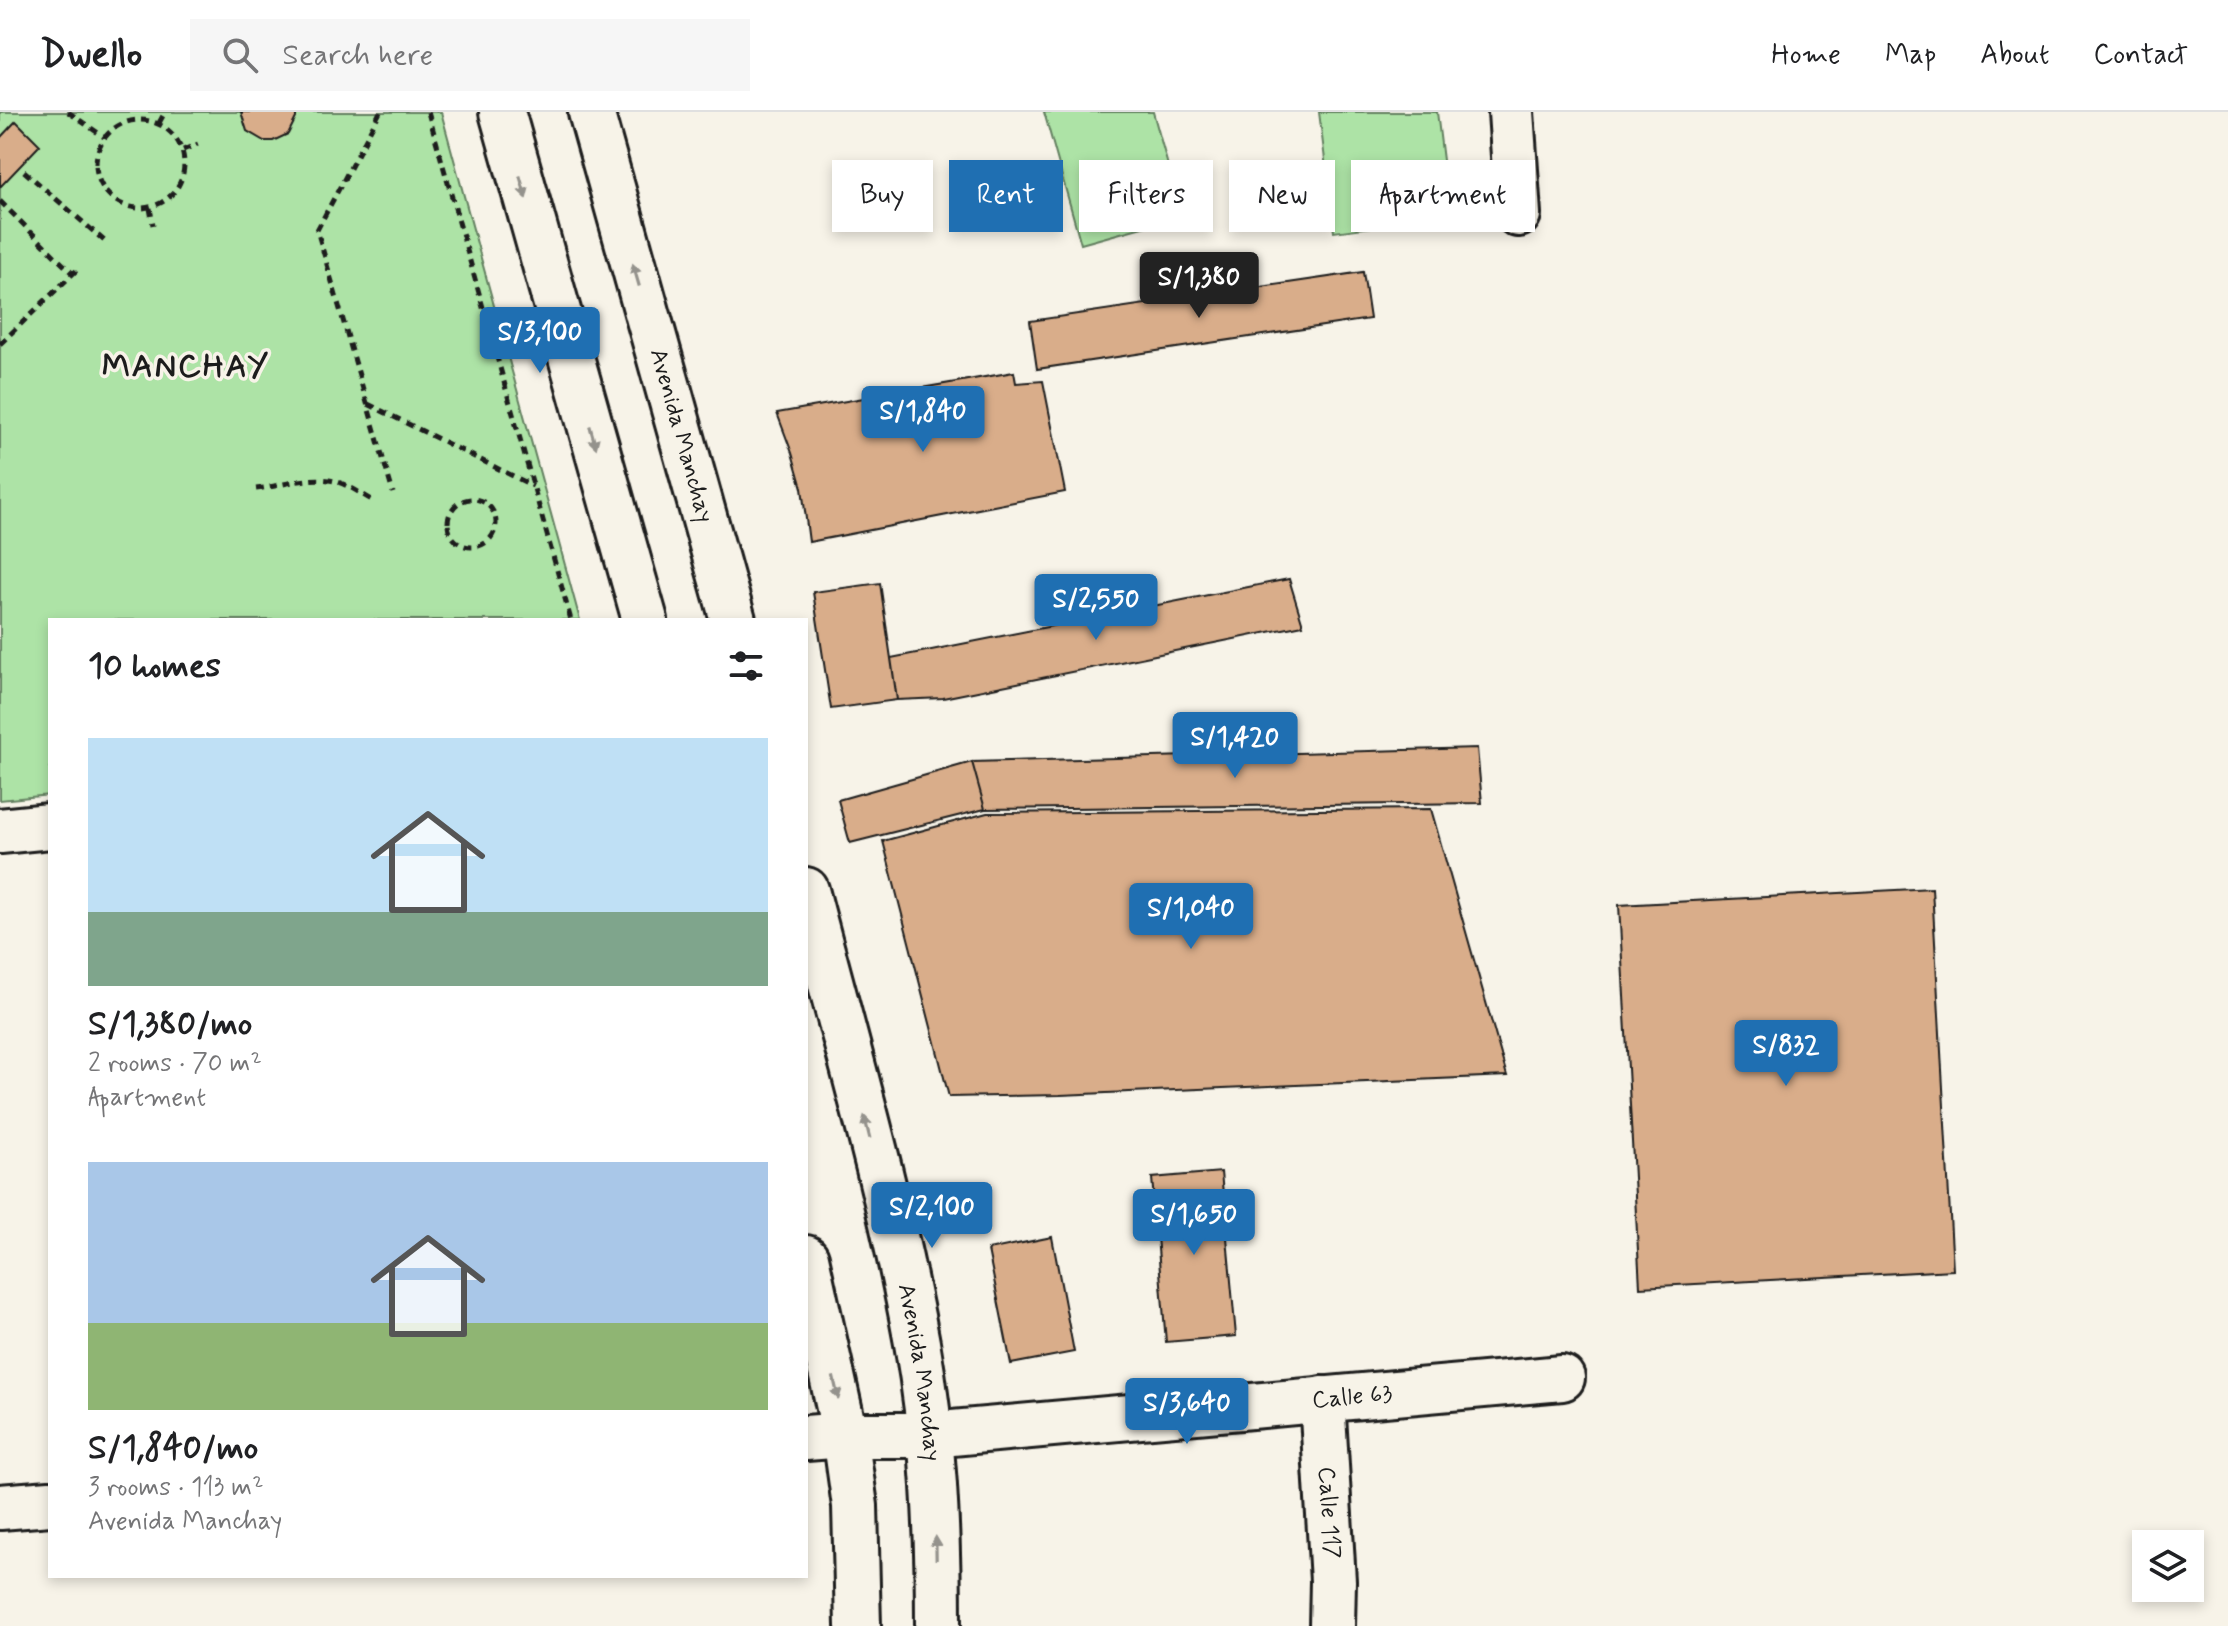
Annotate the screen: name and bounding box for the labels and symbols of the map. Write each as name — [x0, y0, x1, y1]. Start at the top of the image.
one-way arrow — [517, 176, 530, 200]
pin: S/1,380 — [1125, 252, 1273, 320]
one-way arrow — [630, 263, 642, 288]
pin: S/3,100 — [466, 307, 614, 375]
street label: Avenida Manchay — [642, 345, 721, 526]
district label: MANCHAY — [102, 346, 270, 388]
pin: S/1,840 — [849, 386, 997, 454]
one-way arrow — [587, 426, 600, 450]
pin: S/2,550 — [1022, 574, 1170, 642]
pin: S/1,420 — [1161, 712, 1309, 780]
pin: S/1,040 — [1117, 883, 1265, 951]
pin: S/832 — [1730, 1020, 1842, 1088]
one-way arrow — [861, 1114, 873, 1139]
pin: S/2,100 — [858, 1182, 1006, 1250]
pin: S/1,650 — [1120, 1189, 1268, 1257]
street label: Avenida Manchay — [890, 1281, 948, 1463]
one-way arrow — [830, 1376, 843, 1401]
pin: S/3,640 — [1113, 1378, 1261, 1446]
street label: Calle 63 — [1311, 1378, 1394, 1416]
street label: Calle 117 — [1311, 1466, 1347, 1560]
one-way arrow — [930, 1535, 943, 1560]

